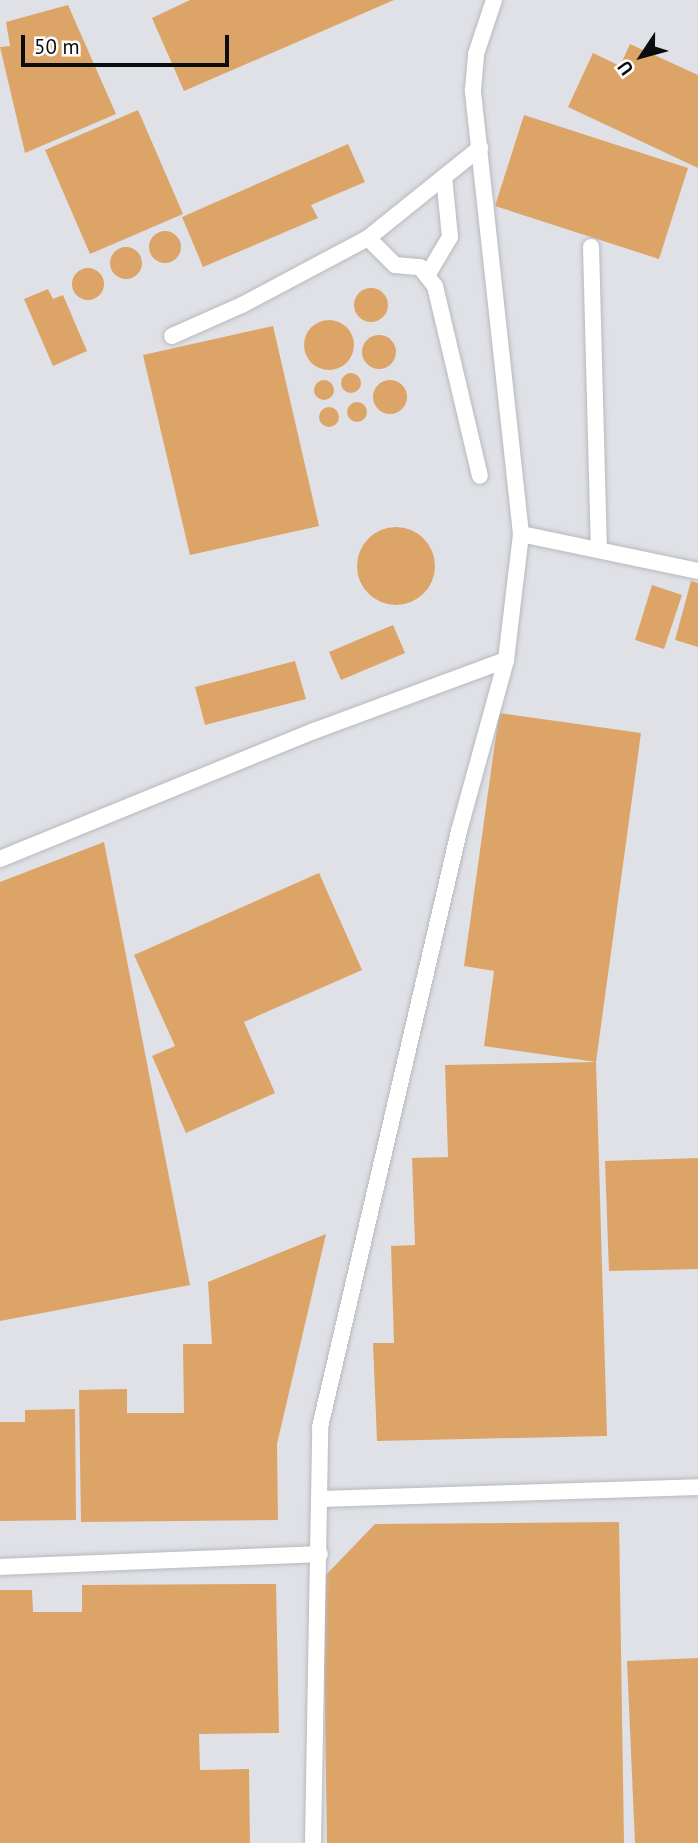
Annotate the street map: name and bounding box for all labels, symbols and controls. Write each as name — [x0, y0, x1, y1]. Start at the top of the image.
scale bar — [24, 21, 233, 65]
north arrow — [607, 21, 677, 91]
text: 50 m — [34, 33, 80, 60]
text: U — [612, 56, 638, 80]

